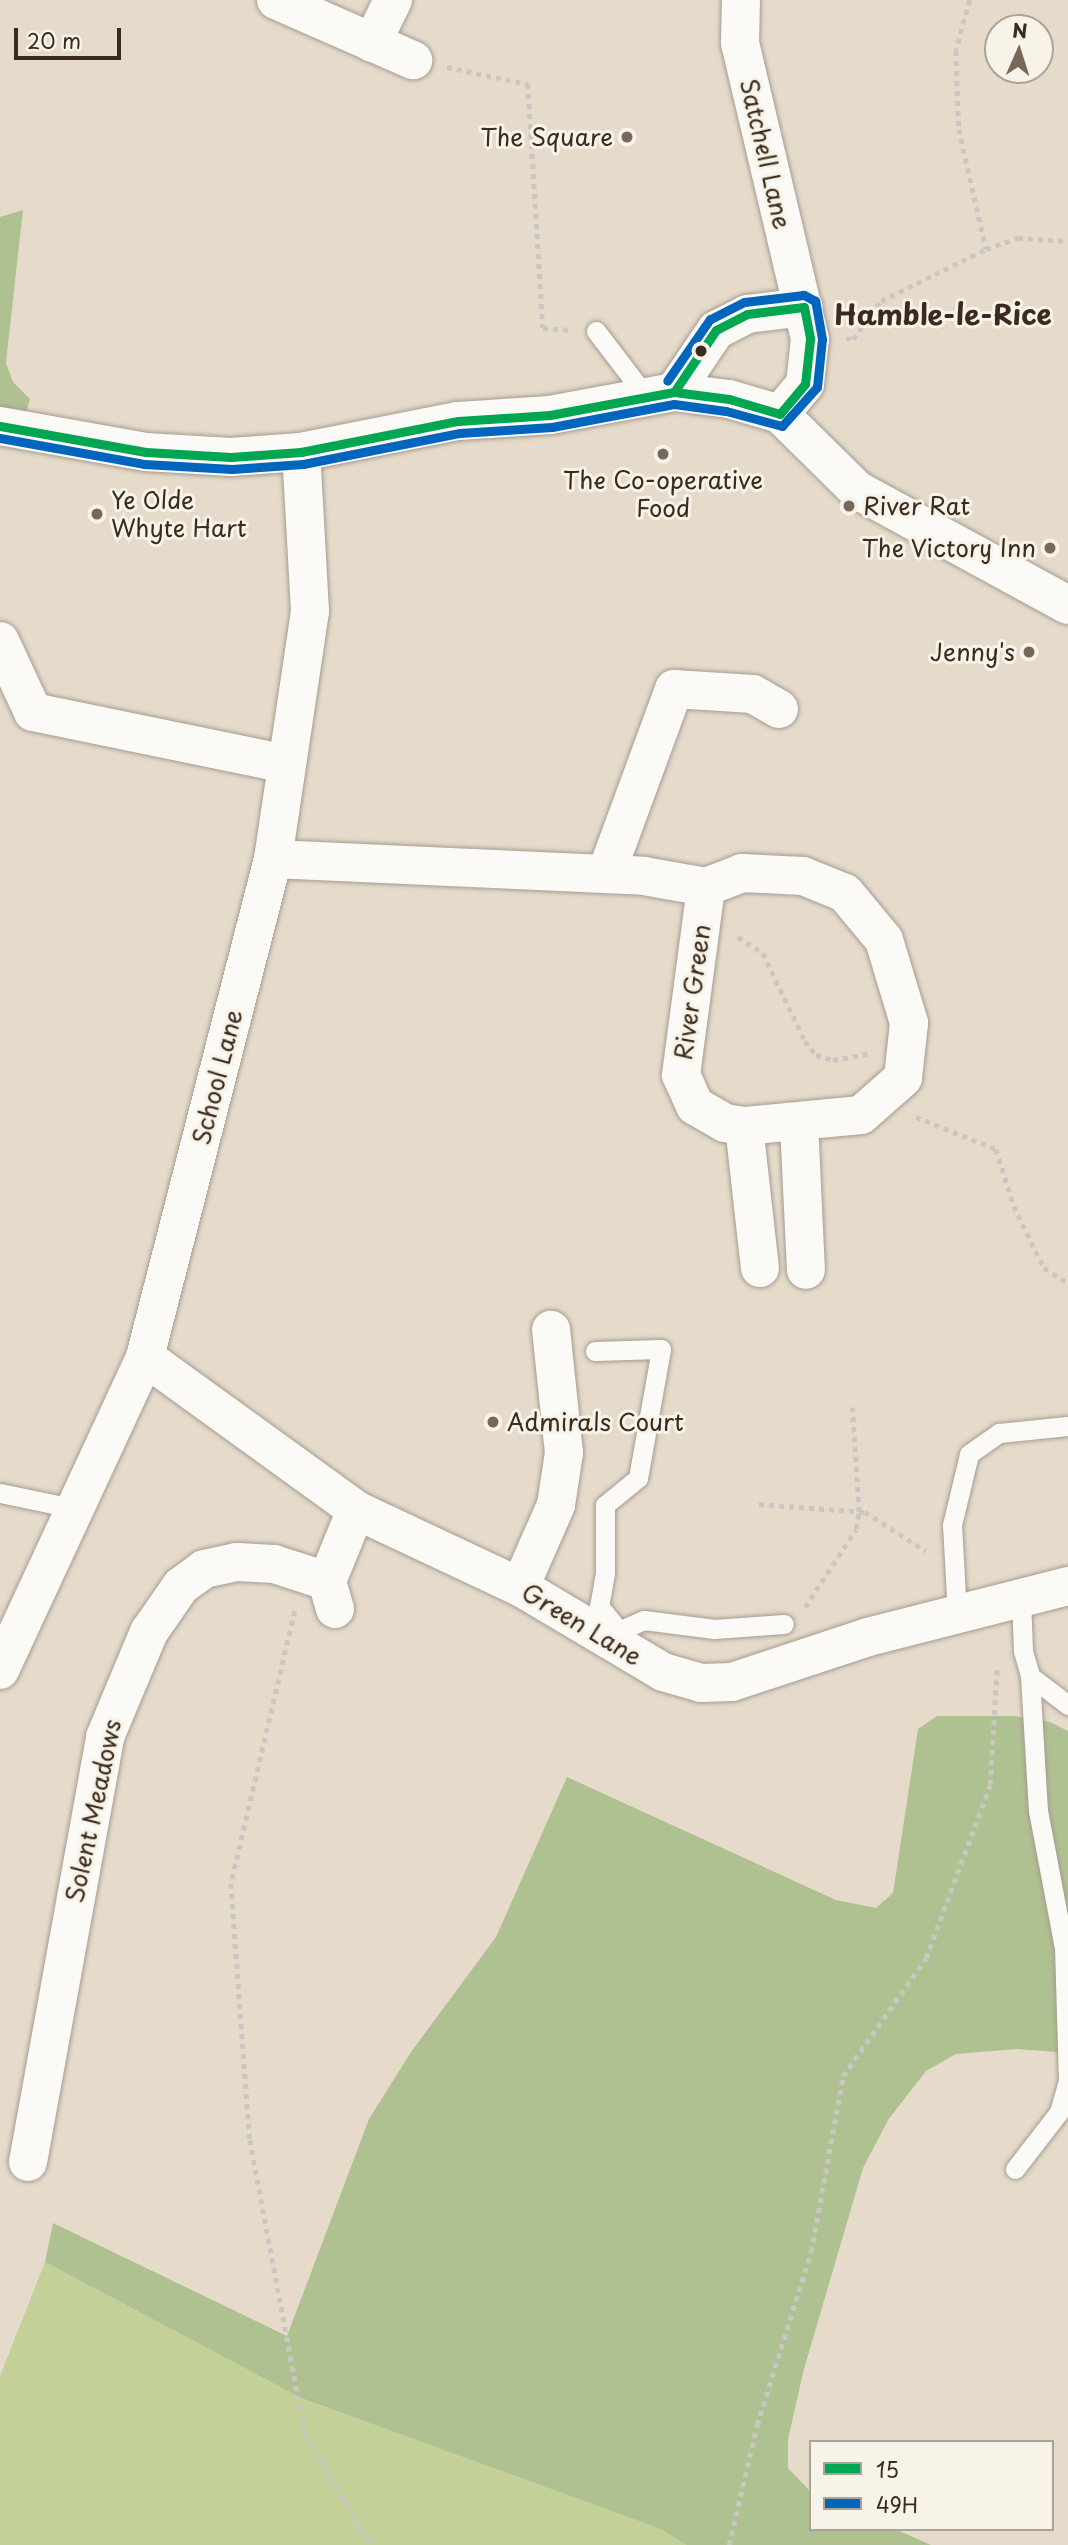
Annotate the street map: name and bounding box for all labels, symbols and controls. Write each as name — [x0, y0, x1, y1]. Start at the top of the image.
scale bar — [18, 14, 124, 58]
north arrow — [984, 14, 1054, 84]
text: N — [1012, 16, 1028, 44]
text: 20 m — [27, 24, 81, 56]
street label: Satchell Lane — [735, 75, 797, 233]
place label: The Square — [481, 123, 613, 151]
marker: The Square — [619, 129, 635, 145]
district label: Hamble-le-Rice — [834, 297, 1052, 331]
unlabelled marker — [694, 344, 708, 358]
marker: The Co-operative Food — [655, 446, 671, 462]
place label: The Co-operative Food — [563, 466, 763, 522]
place label: Ye Olde Whyte Hart — [111, 486, 248, 542]
place label: River Rat — [863, 492, 971, 520]
marker: River Rat — [841, 498, 857, 514]
marker: Ye Olde Whyte Hart — [89, 506, 105, 522]
place label: The Victory Inn — [859, 534, 1036, 562]
marker: The Victory Inn — [1042, 540, 1058, 556]
place label: Jenny's — [930, 638, 1015, 666]
marker: Jenny's — [1021, 644, 1037, 660]
street label: River Green — [668, 921, 716, 1063]
street label: School Lane — [186, 1006, 248, 1148]
place label: Admirals Court — [507, 1408, 684, 1436]
marker: Admirals Court — [485, 1414, 501, 1430]
street label: Green Lane — [516, 1576, 648, 1672]
street label: Solent Meadows — [59, 1716, 127, 1906]
legend — [809, 2440, 1054, 2531]
text: 15 — [876, 2453, 899, 2485]
text: 49H — [876, 2488, 918, 2520]

